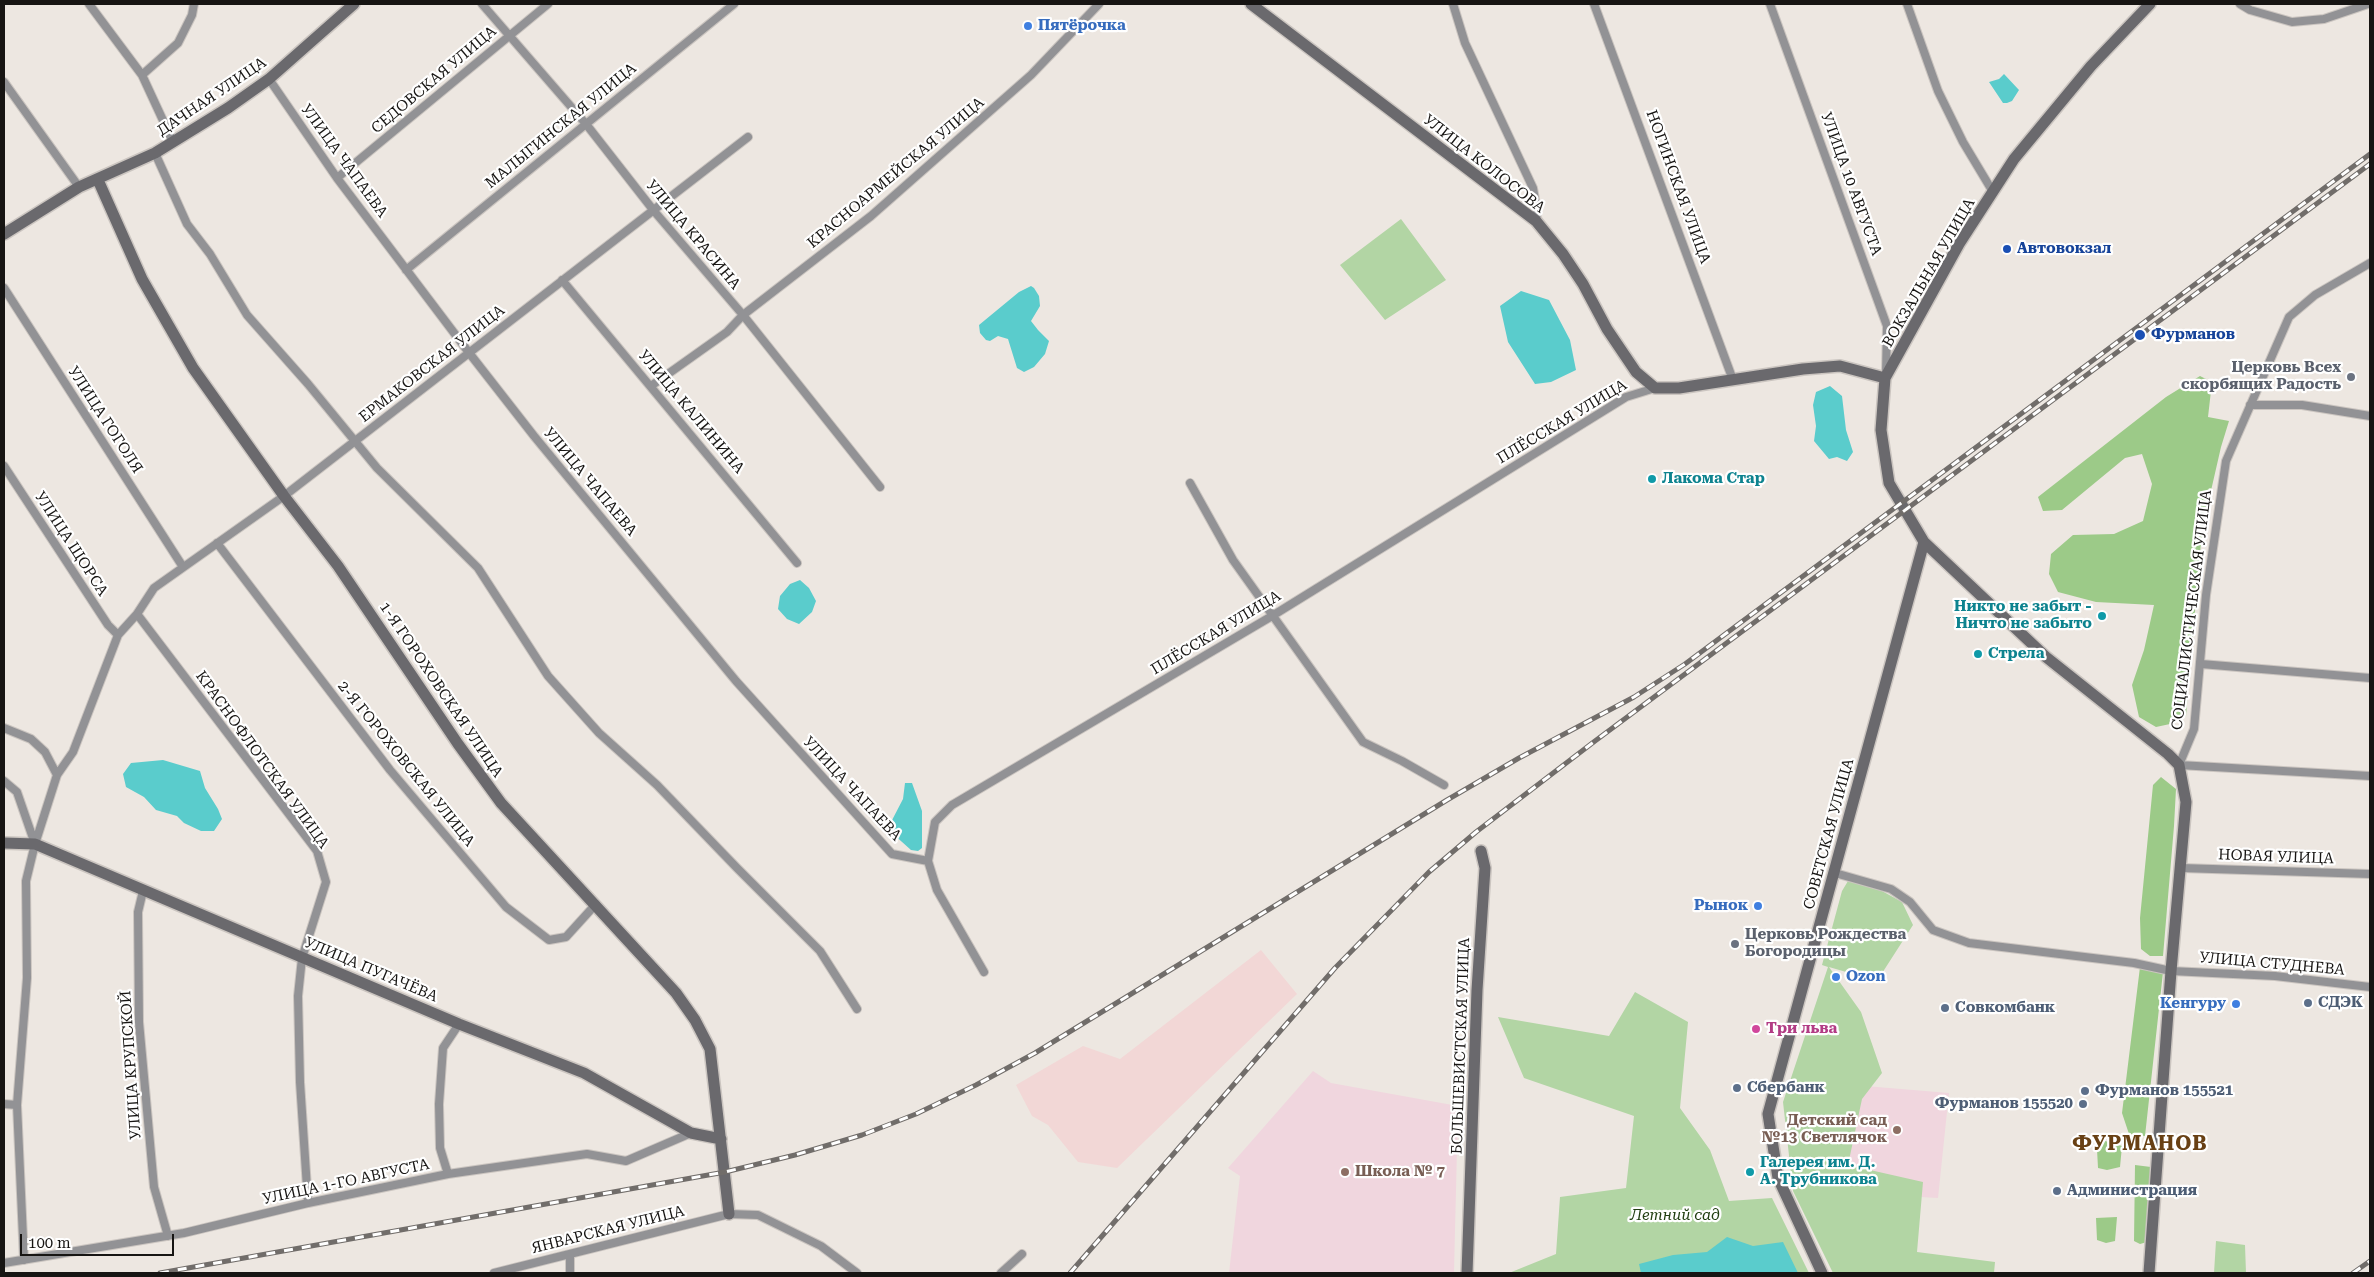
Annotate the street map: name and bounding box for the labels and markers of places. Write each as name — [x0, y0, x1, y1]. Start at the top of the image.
place label: Пятёрочка — [1038, 17, 1126, 35]
marker: Пятёрочка — [1022, 20, 1034, 32]
place label: Автовокзал — [2017, 240, 2111, 258]
marker: Автовокзал — [2001, 243, 2013, 255]
place label: Фурманов — [2151, 326, 2235, 344]
marker: Фурманов — [2133, 328, 2147, 342]
place label: Церковь Всех скорбящих Радость — [2181, 359, 2341, 394]
marker: Церковь Всех скорбящих Радость — [2345, 371, 2357, 383]
place label: Лакома Стар — [1662, 470, 1765, 488]
marker: Лакома Стар — [1646, 473, 1658, 485]
place label: Никто не забыт - Ничто не забыто — [1954, 598, 2092, 633]
marker: Никто не забыт - Ничто не забыто — [2096, 610, 2108, 622]
place label: Стрела — [1988, 645, 2044, 663]
marker: Стрела — [1972, 648, 1984, 660]
place label: Рынок — [1694, 897, 1748, 915]
marker: Рынок — [1752, 900, 1764, 912]
place label: Церковь Рождества Богородицы — [1745, 926, 1906, 961]
marker: Церковь Рождества Богородицы — [1729, 938, 1741, 950]
place label: Ozon — [1846, 968, 1886, 986]
marker: Ozon — [1830, 971, 1842, 983]
place label: СДЭК — [2318, 994, 2363, 1012]
place label: Кенгуру — [2160, 995, 2226, 1013]
marker: СДЭК — [2302, 997, 2314, 1009]
marker: Кенгуру — [2230, 998, 2242, 1010]
place label: Совкомбанк — [1955, 999, 2055, 1017]
marker: Совкомбанк — [1939, 1002, 1951, 1014]
place label: Три льва — [1766, 1020, 1837, 1038]
marker: Три льва — [1750, 1023, 1762, 1035]
place label: Сбербанк — [1747, 1079, 1825, 1097]
marker: Сбербанк — [1731, 1082, 1743, 1094]
place label: Фурманов 155521 — [2095, 1082, 2233, 1100]
marker: Фурманов 155521 — [2079, 1085, 2091, 1097]
place label: Фурманов 155520 — [1935, 1095, 2073, 1113]
marker: Фурманов 155520 — [2077, 1098, 2089, 1110]
place label: Детский сад №13 Светлячок — [1762, 1112, 1887, 1147]
marker: Детский сад №13 Светлячок — [1891, 1124, 1903, 1136]
place label: Галерея им. Д. А. Трубникова — [1760, 1154, 1877, 1189]
place label: Школа № 7 — [1355, 1163, 1445, 1181]
marker: Школа № 7 — [1339, 1166, 1351, 1178]
marker: Галерея им. Д. А. Трубникова — [1744, 1166, 1756, 1178]
place label: Администрация — [2067, 1182, 2197, 1200]
marker: Администрация — [2051, 1185, 2063, 1197]

